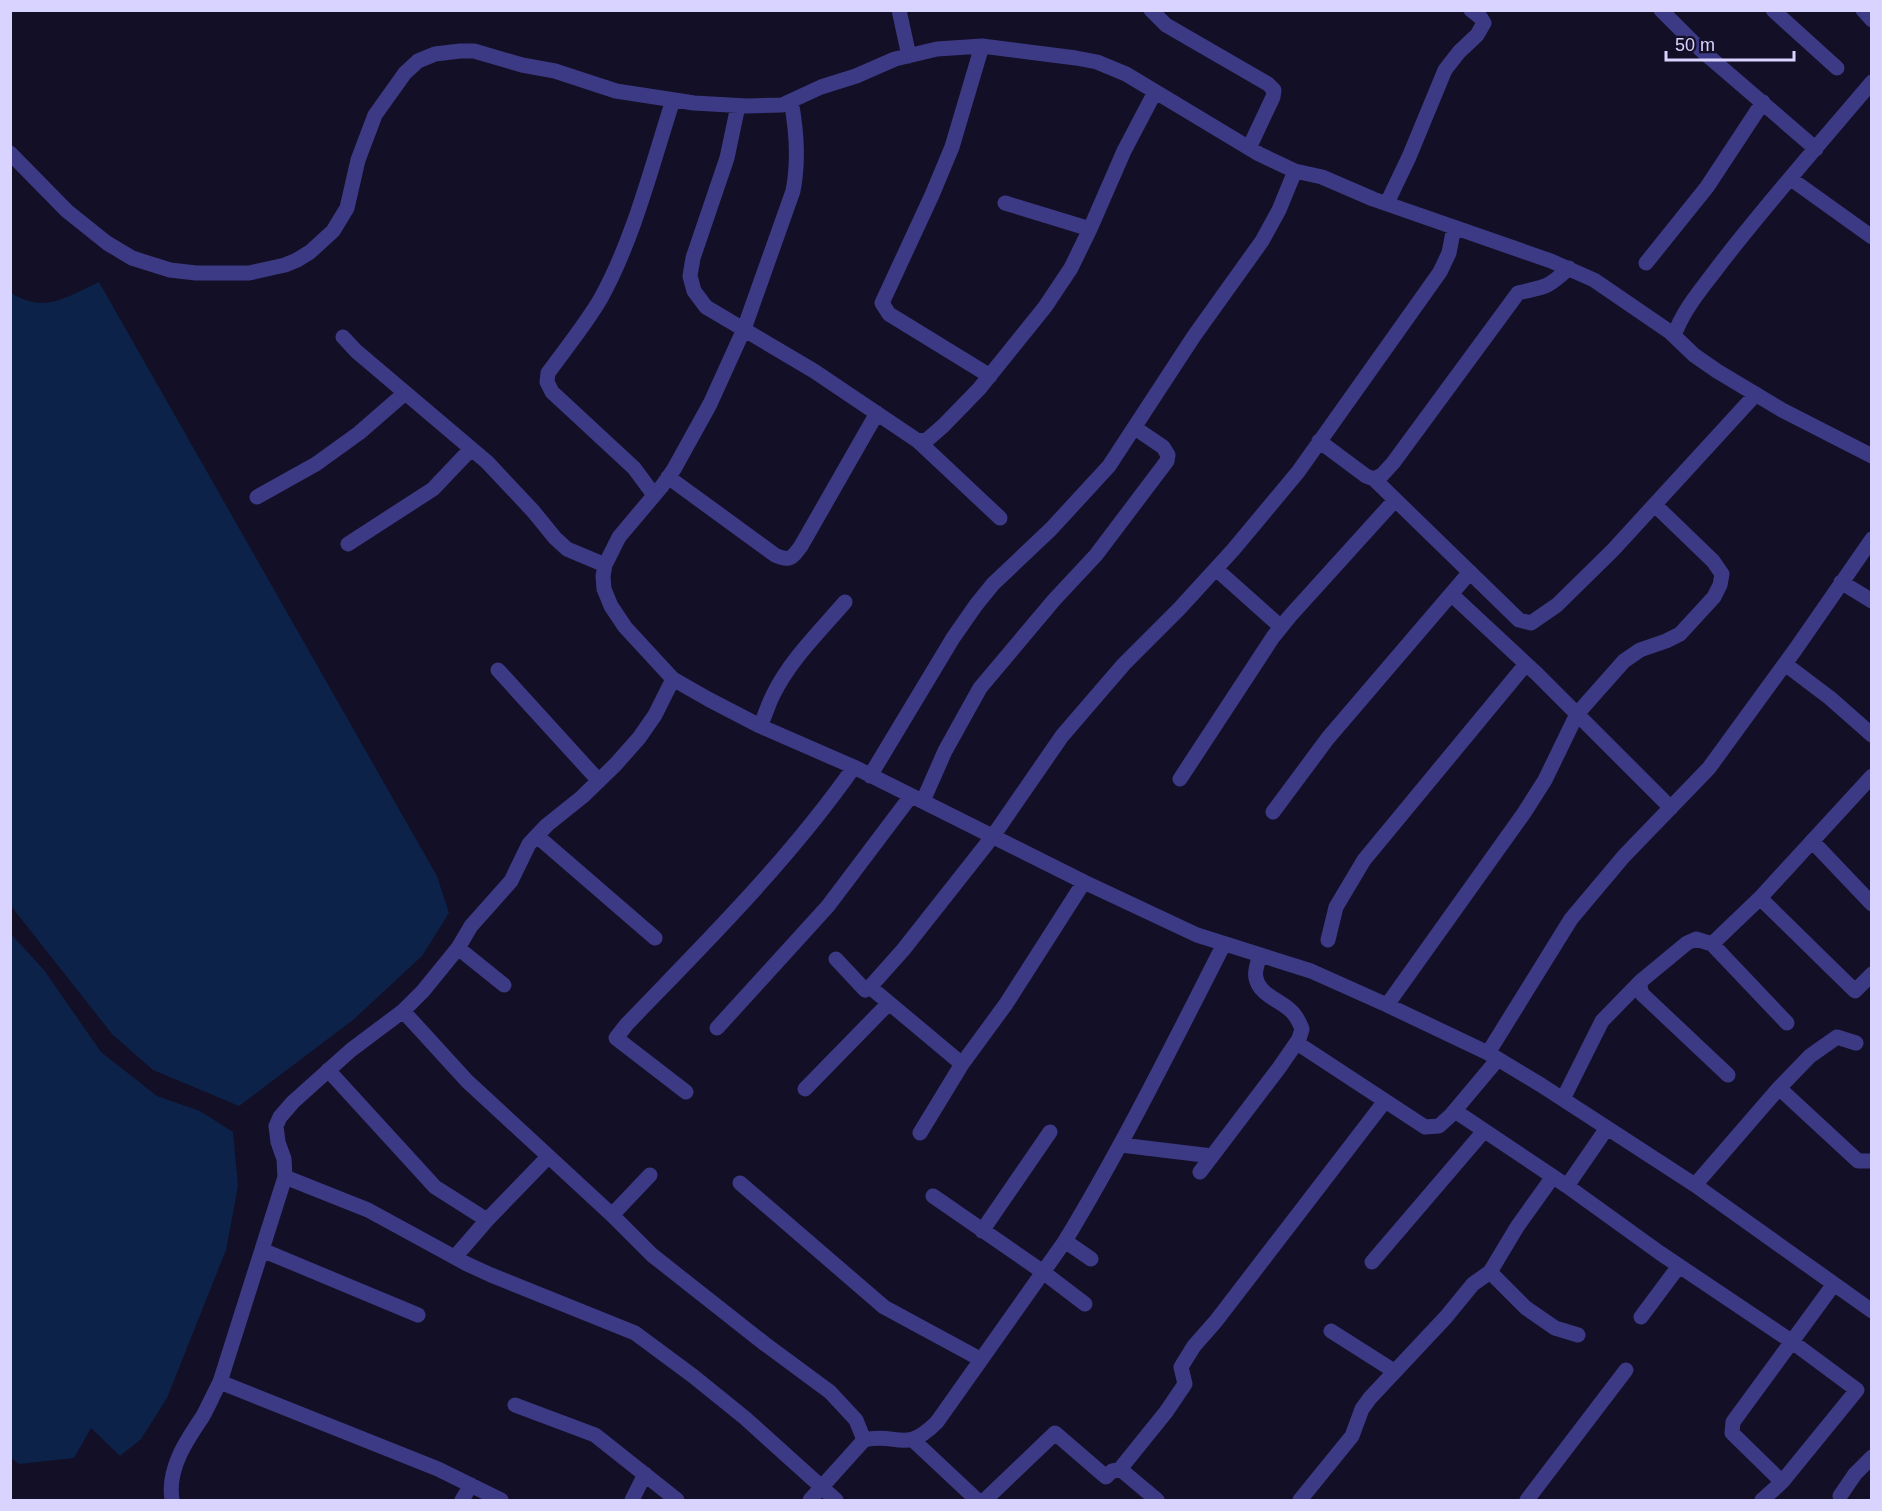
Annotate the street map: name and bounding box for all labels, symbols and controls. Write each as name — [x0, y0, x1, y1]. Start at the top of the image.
scale bar — [1666, 24, 1794, 62]
text: 50 m — [1675, 35, 1715, 55]

